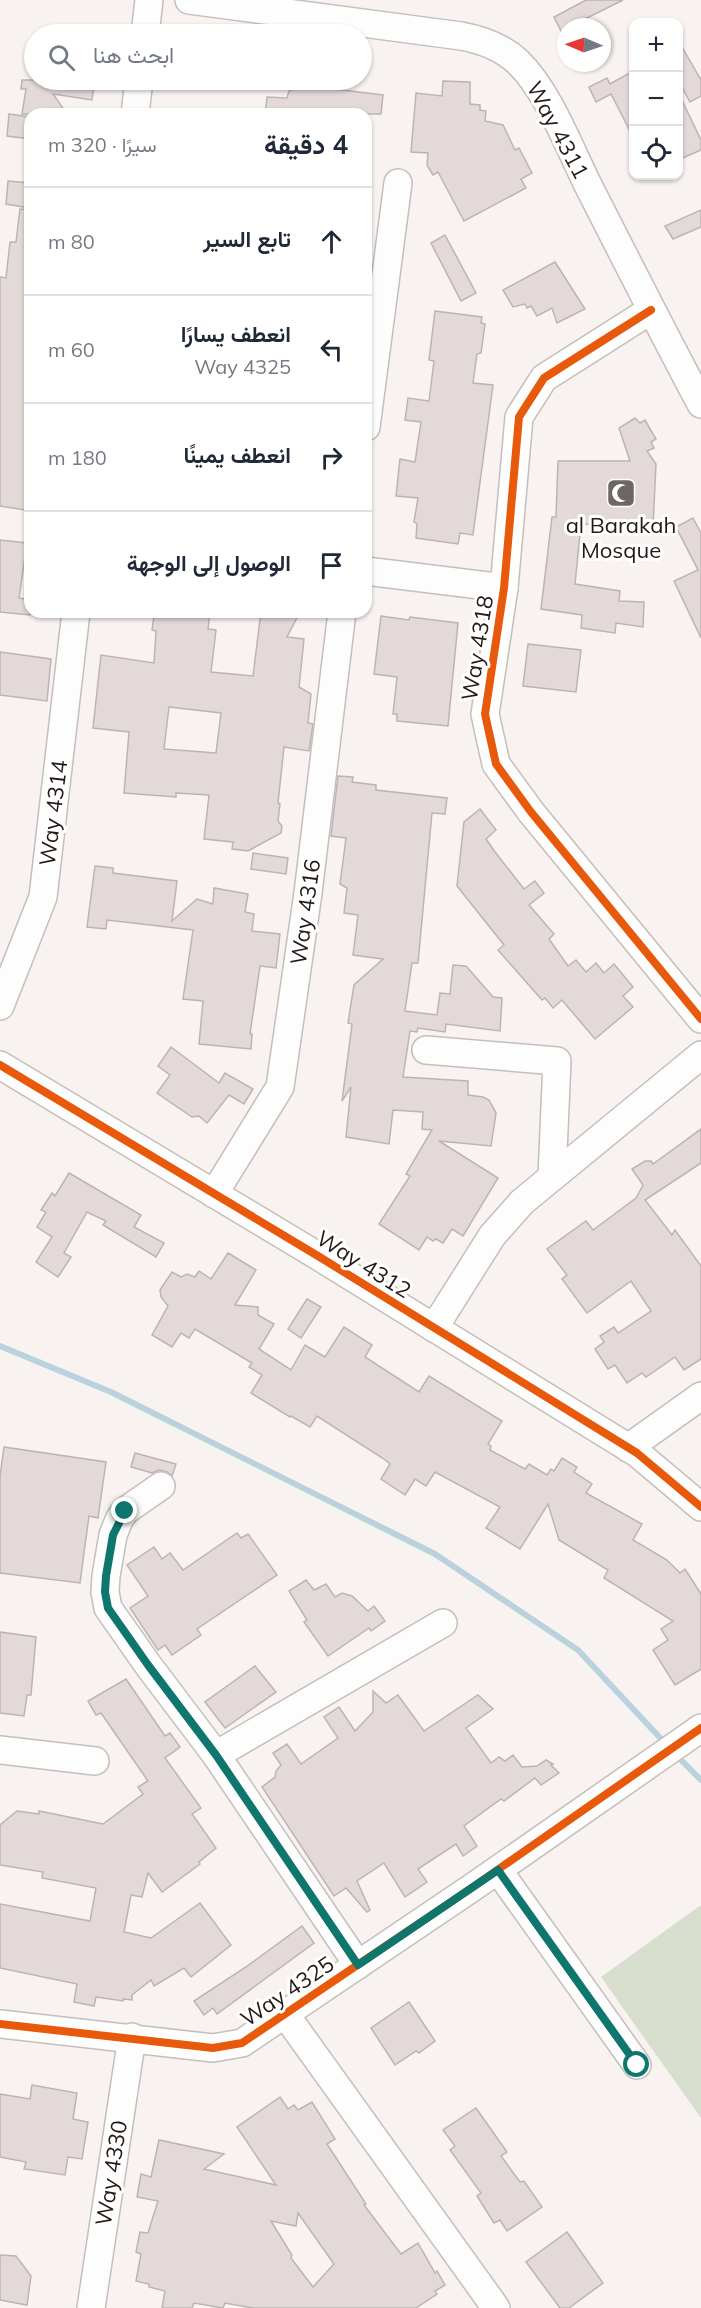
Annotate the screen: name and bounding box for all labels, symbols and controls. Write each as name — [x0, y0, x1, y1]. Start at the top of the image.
north arrow — [557, 18, 611, 72]
map controls — [629, 18, 683, 180]
button: + — [629, 18, 683, 72]
search box — [24, 24, 372, 90]
icon: search — [45, 41, 78, 74]
text: ابحث هنا — [93, 41, 174, 69]
button: − — [629, 72, 683, 126]
street label: Way 4311 — [521, 76, 595, 184]
button: locate — [629, 126, 683, 180]
text: 4 دقيقة — [264, 128, 348, 161]
text: سيرًا · 320 m — [48, 132, 157, 157]
text: تابع السير — [203, 225, 291, 253]
icon: ahead — [315, 225, 348, 258]
text: 80 m — [48, 229, 95, 254]
text: انعطف يسارًا — [181, 320, 291, 348]
icon: left — [315, 333, 348, 366]
text: 60 m — [48, 337, 95, 362]
text: Way 4325 — [194, 354, 291, 379]
text: انعطف يمينًا — [184, 441, 291, 469]
icon: right — [315, 441, 348, 474]
text: 180 m — [48, 445, 107, 470]
mosque icon: al Barakah Mosque — [605, 477, 637, 509]
place label: al Barakah Mosque — [566, 511, 676, 564]
text: الوصول إلى الوجهة — [127, 549, 291, 577]
icon: arrive — [315, 549, 348, 582]
street label: Way 4318 — [455, 593, 499, 703]
street label: Way 4314 — [33, 758, 73, 868]
street label: Way 4316 — [284, 857, 326, 967]
street label: Way 4312 — [311, 1224, 417, 1304]
route end — [111, 1497, 137, 1523]
street label: Way 4325 — [235, 1950, 339, 2032]
route start — [623, 2051, 649, 2077]
street label: Way 4330 — [89, 2118, 133, 2228]

